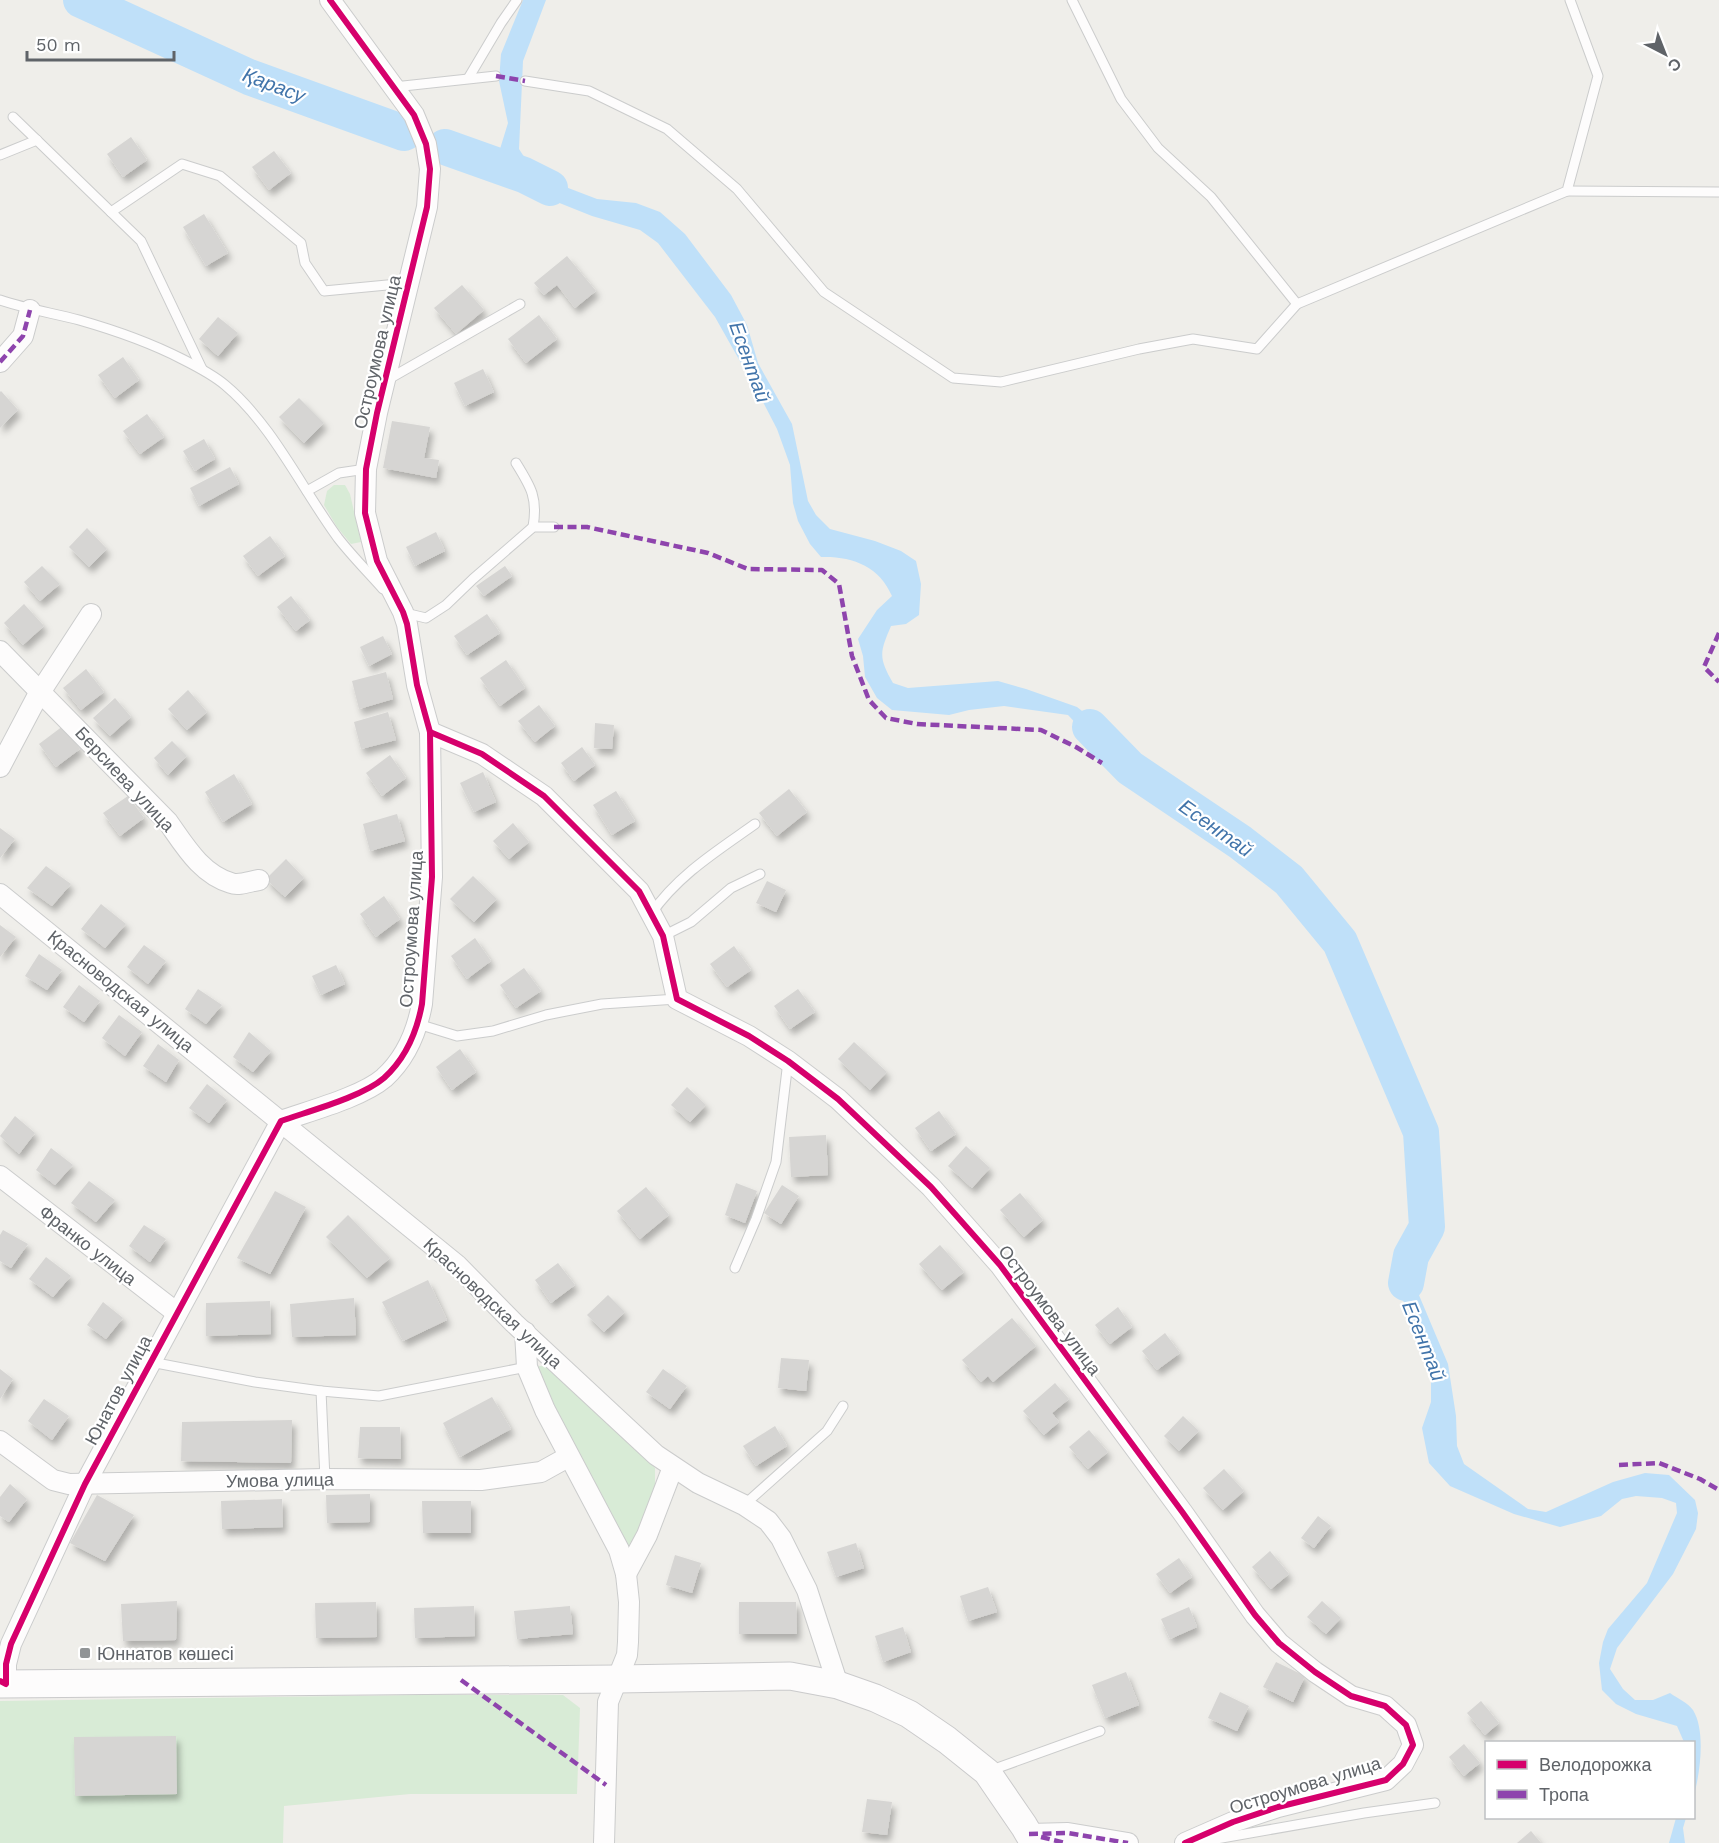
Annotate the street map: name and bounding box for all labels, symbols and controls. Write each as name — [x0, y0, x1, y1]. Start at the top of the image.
scale bar — [27, 24, 174, 62]
north arrow — [1635, 24, 1695, 84]
text: 50 m — [36, 34, 81, 55]
text: С — [1664, 54, 1685, 76]
water label: Қарасу — [239, 62, 310, 108]
street label: Остроумова улица — [349, 272, 405, 431]
water label: Есентай — [724, 318, 776, 406]
street label: Берсиева улица — [71, 722, 180, 837]
water label: Есентай — [1175, 794, 1257, 862]
street label: Остроумова улица — [395, 849, 427, 1008]
street label: Красноводская улица — [44, 926, 199, 1057]
street label: Франко улица — [35, 1201, 141, 1290]
street label: Красноводская улица — [419, 1233, 567, 1373]
street label: Остроумова улица — [994, 1241, 1106, 1380]
water label: Есентай — [1397, 1297, 1451, 1385]
street label: Юнатов улица — [80, 1331, 156, 1448]
street label: Умова улица — [226, 1469, 335, 1491]
place label: Юннатов көшесі — [97, 1643, 234, 1664]
marker: Юннатов көшесі — [78, 1646, 92, 1660]
legend — [1485, 1741, 1695, 1819]
street label: Остроумова улица — [1227, 1752, 1384, 1818]
text: Велодорожка — [1539, 1754, 1652, 1775]
text: Тропа — [1539, 1784, 1590, 1805]

